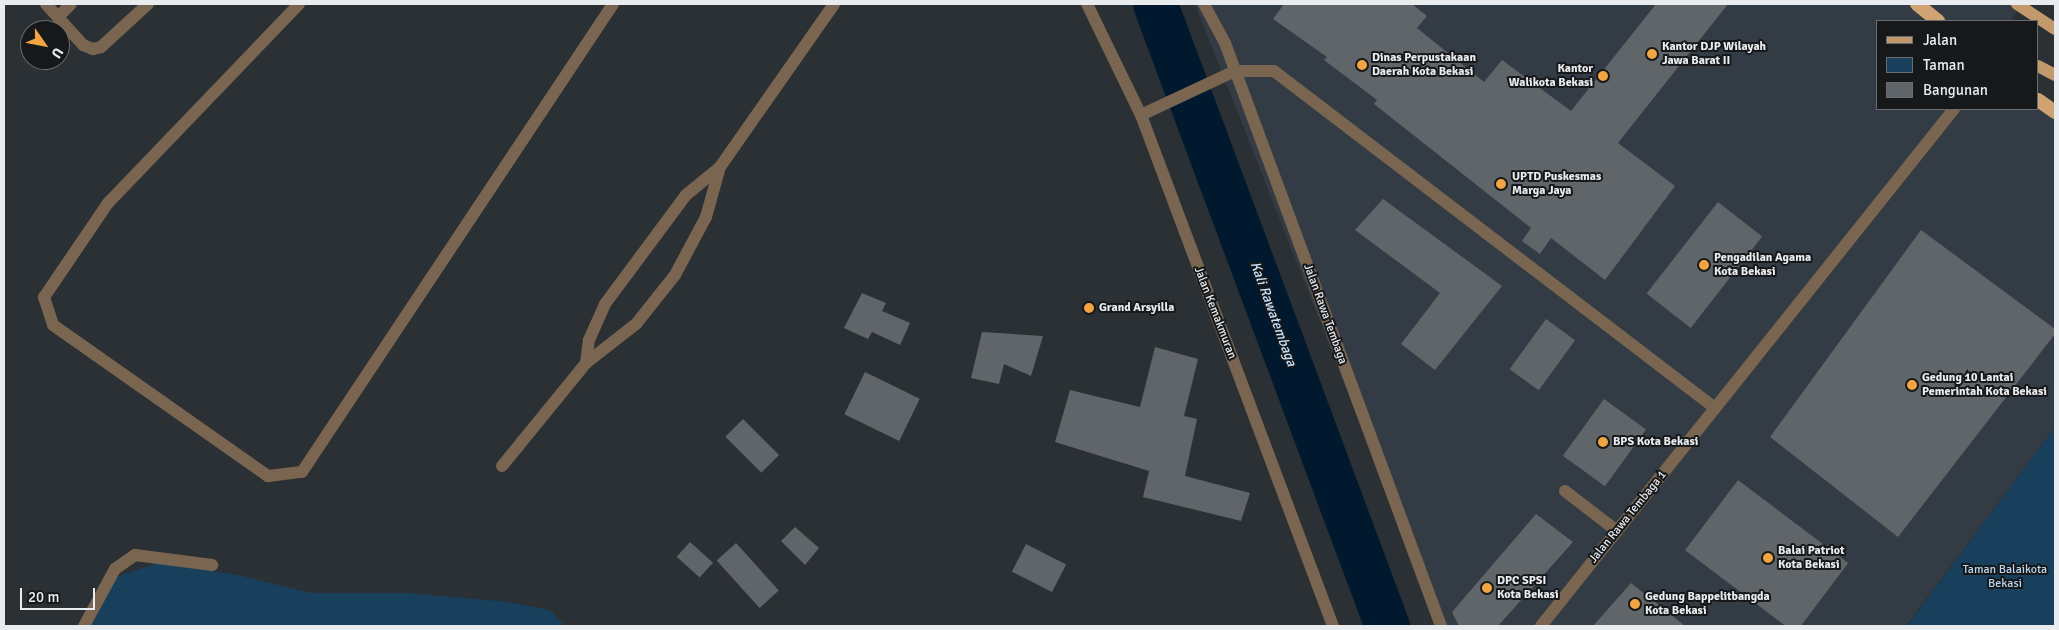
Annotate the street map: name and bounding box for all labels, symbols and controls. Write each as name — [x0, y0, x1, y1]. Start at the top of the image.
north arrow — [20, 20, 70, 70]
legend — [1876, 20, 2039, 110]
text: Jalan — [1923, 31, 1957, 49]
place label: Kantor DJP Wilayah Jawa Barat II — [1662, 40, 1766, 68]
text: U — [47, 44, 67, 61]
marker: Kantor DJP Wilayah Jawa Barat II — [1646, 48, 1658, 60]
place label: Dinas Perpustakaan Daerah Kota Bekasi — [1372, 51, 1476, 79]
text: Taman — [1923, 56, 1965, 74]
marker: Dinas Perpustakaan Daerah Kota Bekasi — [1356, 59, 1368, 71]
place label: Kantor Walikota Bekasi — [1509, 62, 1593, 90]
marker: Kantor Walikota Bekasi — [1597, 70, 1609, 82]
text: Bangunan — [1923, 81, 1988, 99]
place label: UPTD Puskesmas Marga Jaya — [1512, 170, 1601, 198]
marker: UPTD Puskesmas Marga Jaya — [1494, 177, 1508, 191]
place label: Pengadilan Agama Kota Bekasi — [1714, 251, 1811, 279]
water label: Kali Rawatembaga — [1246, 259, 1300, 369]
marker: Pengadilan Agama Kota Bekasi — [1698, 259, 1710, 271]
street label: Jalan Rawa Tembaga — [1300, 262, 1350, 366]
street label: Jalan Kemakmuran — [1191, 265, 1239, 361]
place label: Grand Arsyilla — [1099, 301, 1174, 315]
marker: Grand Arsyilla — [1083, 302, 1095, 314]
place label: Gedung 10 Lantai Pemerintah Kota Bekasi — [1922, 371, 2047, 399]
marker: Gedung 10 Lantai Pemerintah Kota Bekasi — [1906, 379, 1918, 391]
place label: BPS Kota Bekasi — [1613, 435, 1698, 449]
marker: BPS Kota Bekasi — [1597, 436, 1609, 448]
street label: Jalan Rawa Tembaga 1 — [1586, 468, 1670, 566]
place label: Balai Patriot Kota Bekasi — [1778, 544, 1844, 572]
marker: Balai Patriot Kota Bekasi — [1762, 552, 1774, 564]
park label: Taman Balaikota Bekasi — [1963, 563, 2047, 591]
place label: DPC SPSI Kota Bekasi — [1497, 574, 1559, 602]
scale bar — [22, 578, 98, 610]
marker: DPC SPSI Kota Bekasi — [1481, 582, 1493, 594]
text: 20 m — [28, 588, 59, 606]
place label: Gedung Bappelitbangda Kota Bekasi — [1645, 590, 1770, 618]
marker: Gedung Bappelitbangda Kota Bekasi — [1629, 598, 1641, 610]

